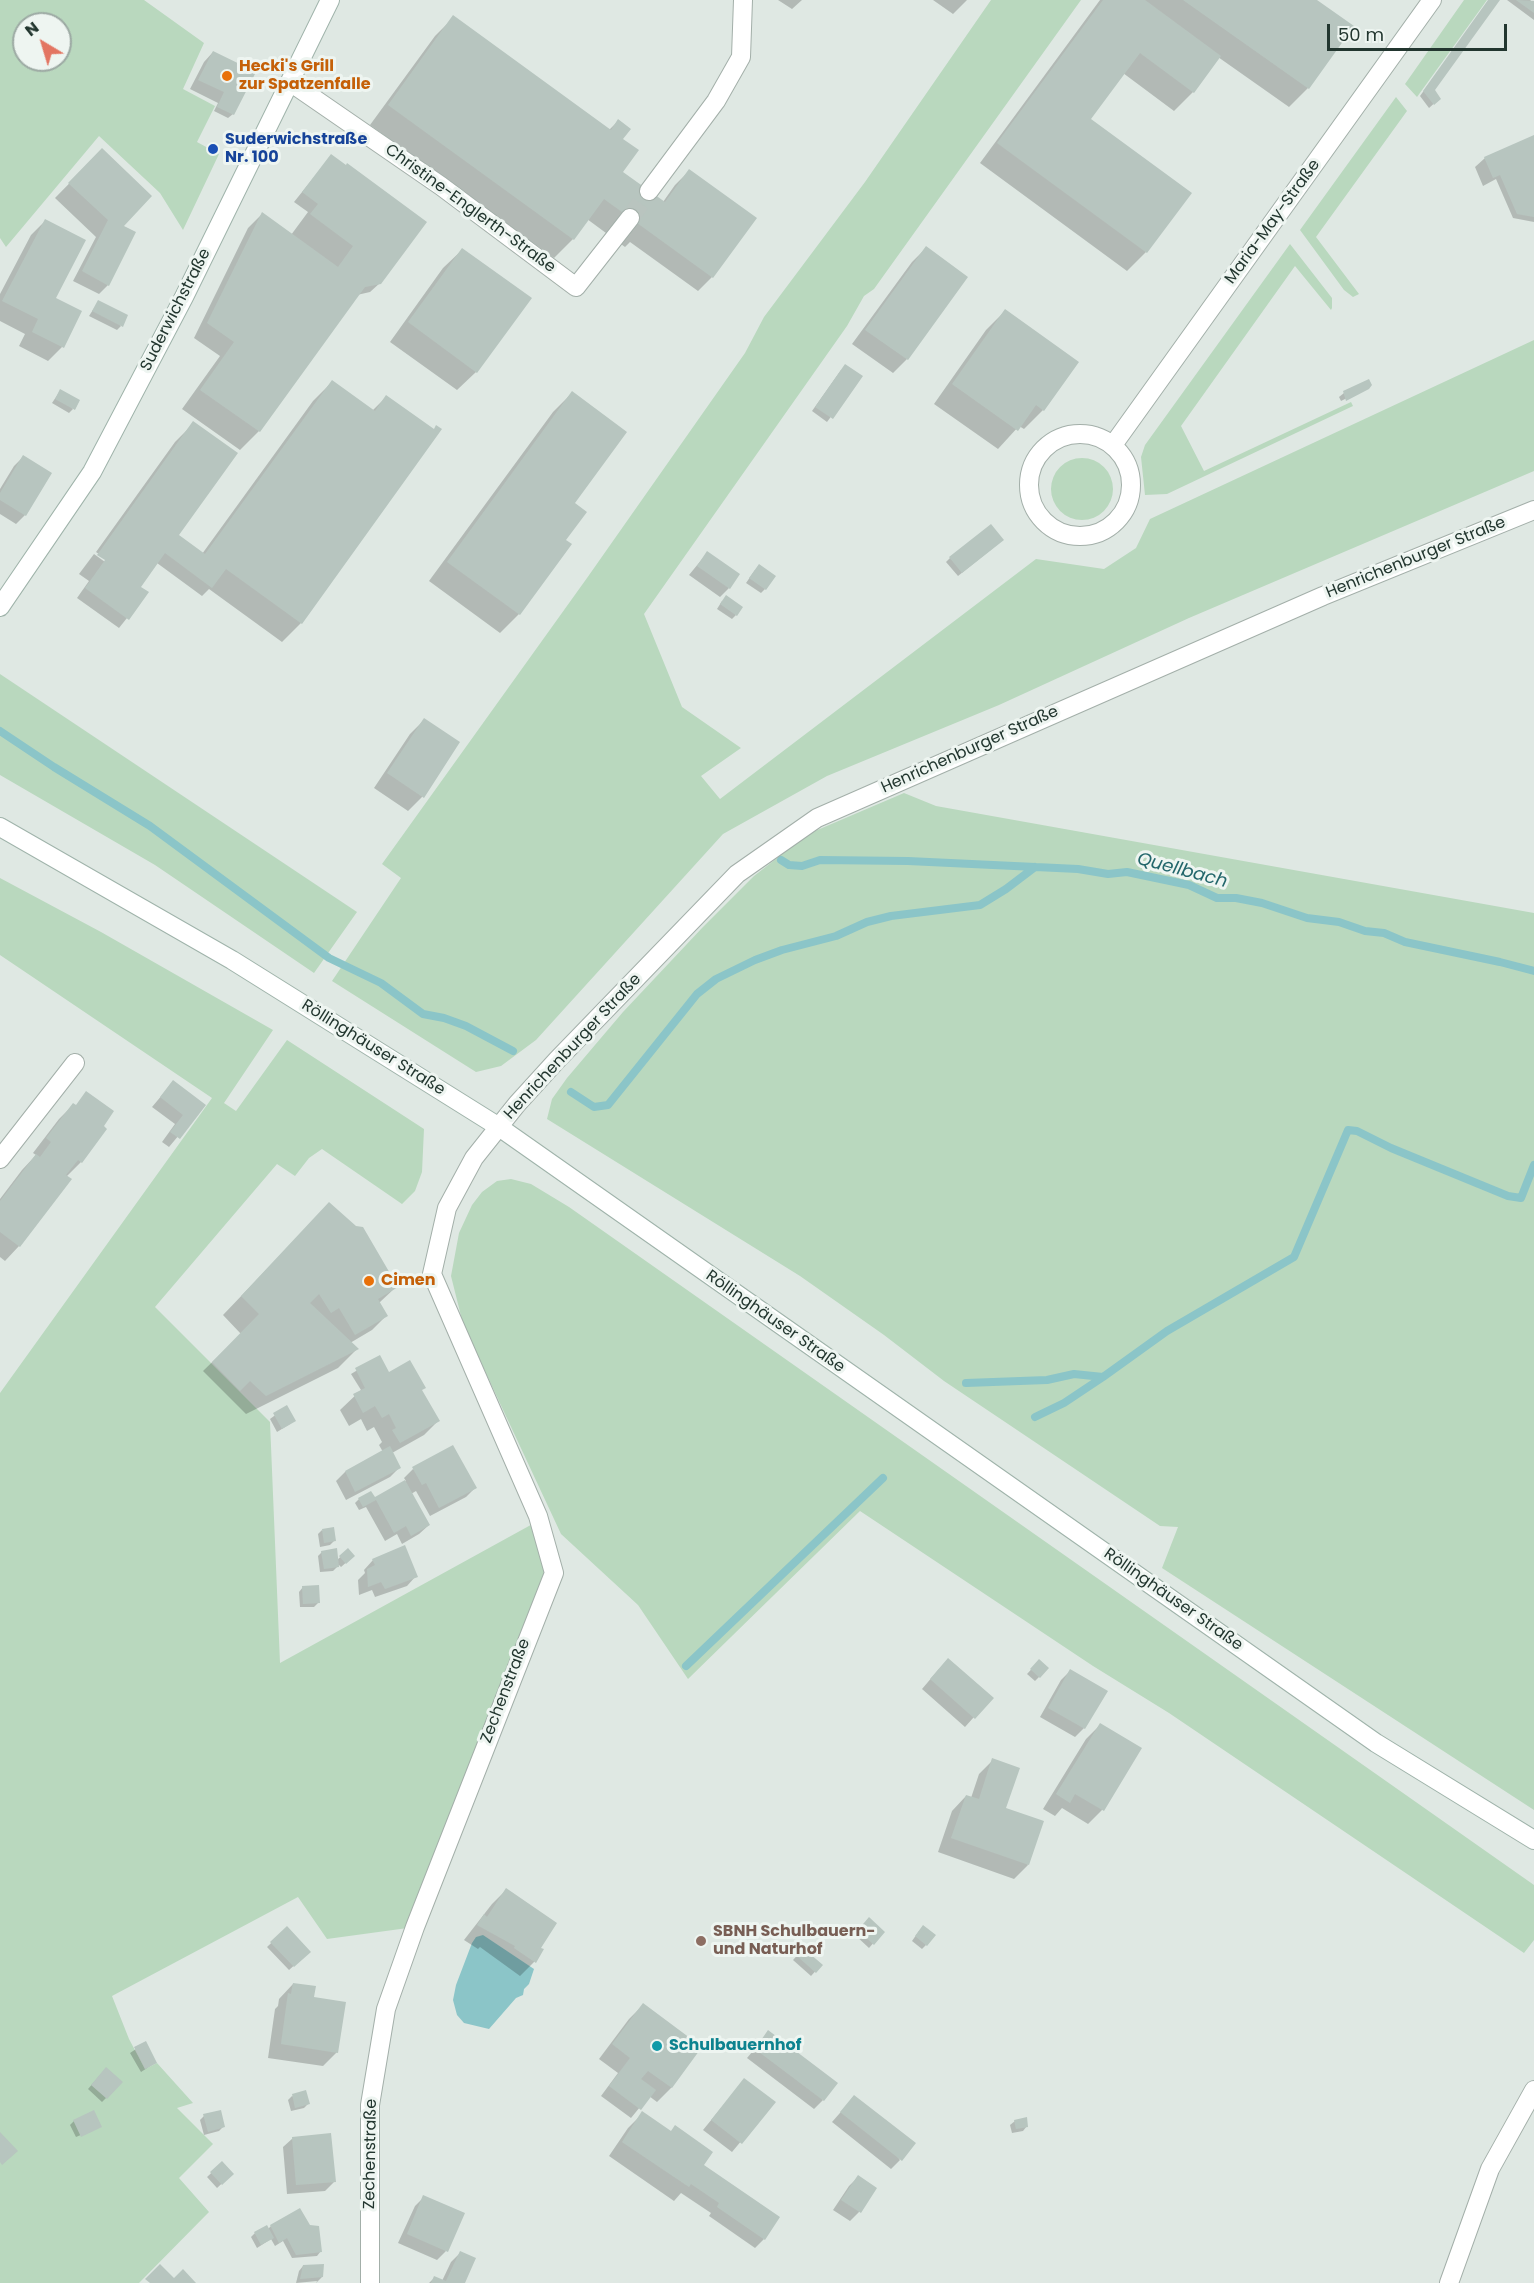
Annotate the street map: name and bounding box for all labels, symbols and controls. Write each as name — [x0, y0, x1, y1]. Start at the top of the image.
north arrow — [12, 12, 72, 72]
scale bar — [1330, 12, 1510, 50]
text: N — [20, 16, 44, 42]
text: 50 m — [1338, 22, 1384, 47]
place label: Hecki's Grill zur Spatzenfalle — [239, 57, 371, 95]
marker: Hecki's Grill zur Spatzenfalle — [220, 69, 234, 83]
place label: Suderwichstraße Nr. 100 — [225, 130, 367, 168]
street label: Christine-Englerth-Straße — [381, 141, 559, 277]
marker: Suderwichstraße Nr. 100 — [206, 142, 220, 156]
street label: Maria-May-Straße — [1221, 156, 1325, 288]
street label: Suderwichstraße — [137, 245, 215, 375]
street label: Henrichenburger Straße — [1323, 513, 1509, 603]
street label: Henrichenburger Straße — [878, 702, 1062, 798]
water label: Quellbach — [1135, 849, 1229, 893]
street label: Henrichenburger Straße — [500, 970, 646, 1124]
street label: Röllinghäuser Straße — [298, 996, 448, 1100]
street label: Röllinghäuser Straße — [702, 1267, 848, 1377]
place label: Cimen — [381, 1271, 435, 1291]
marker: Cimen — [362, 1274, 376, 1288]
street label: Röllinghäuser Straße — [1100, 1545, 1246, 1655]
street label: Zechenstraße — [477, 1636, 535, 1746]
place label: SBNH Schulbauern- und Naturhof — [713, 1922, 876, 1960]
marker: SBNH Schulbauern- und Naturhof — [694, 1934, 708, 1948]
place label: Schulbauernhof — [669, 2036, 802, 2056]
marker: Schulbauernhof — [650, 2039, 664, 2053]
street label: Zechenstraße — [360, 2099, 382, 2209]

